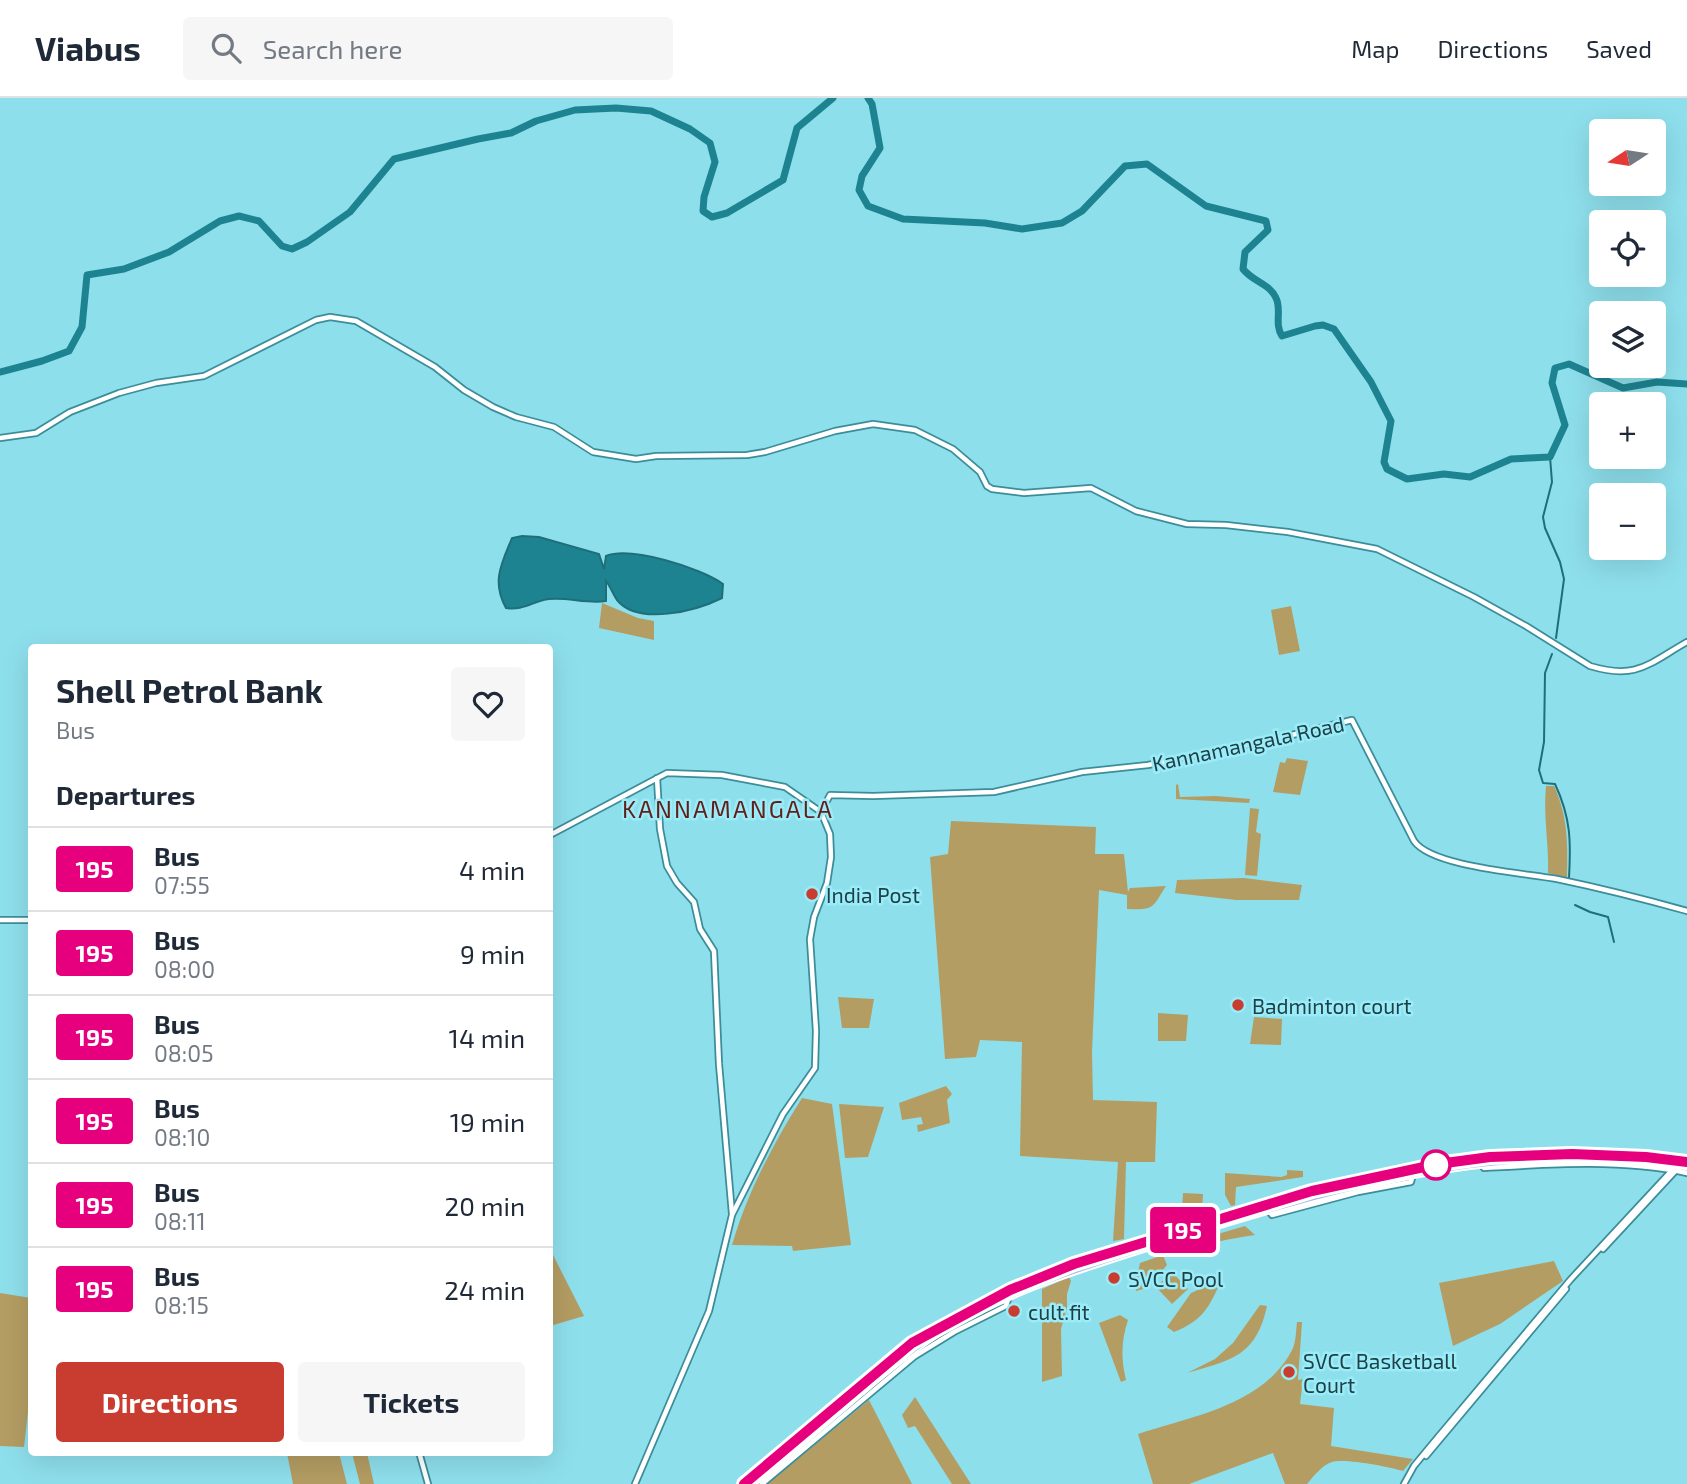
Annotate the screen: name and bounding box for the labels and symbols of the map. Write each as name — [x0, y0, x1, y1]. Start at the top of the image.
north arrow — [1589, 119, 1666, 196]
street label: Kannamangala Road — [1150, 710, 1346, 776]
district label: KANNAMANGALA — [622, 794, 834, 823]
place label: India Post — [826, 882, 920, 907]
marker: India Post — [804, 886, 820, 902]
place label: Badminton court — [1252, 993, 1412, 1018]
marker: Badminton court — [1230, 997, 1246, 1013]
unlabelled marker — [1421, 1150, 1451, 1180]
line badge: 195 — [1143, 1207, 1223, 1253]
place label: SVCC Pool — [1128, 1266, 1224, 1291]
marker: SVCC Pool — [1106, 1270, 1122, 1286]
place label: cult.fit — [1028, 1299, 1090, 1324]
marker: cult.fit — [1006, 1303, 1022, 1319]
place label: SVCC Basketball Court — [1303, 1348, 1457, 1397]
marker: SVCC Basketball Court — [1281, 1364, 1297, 1380]

